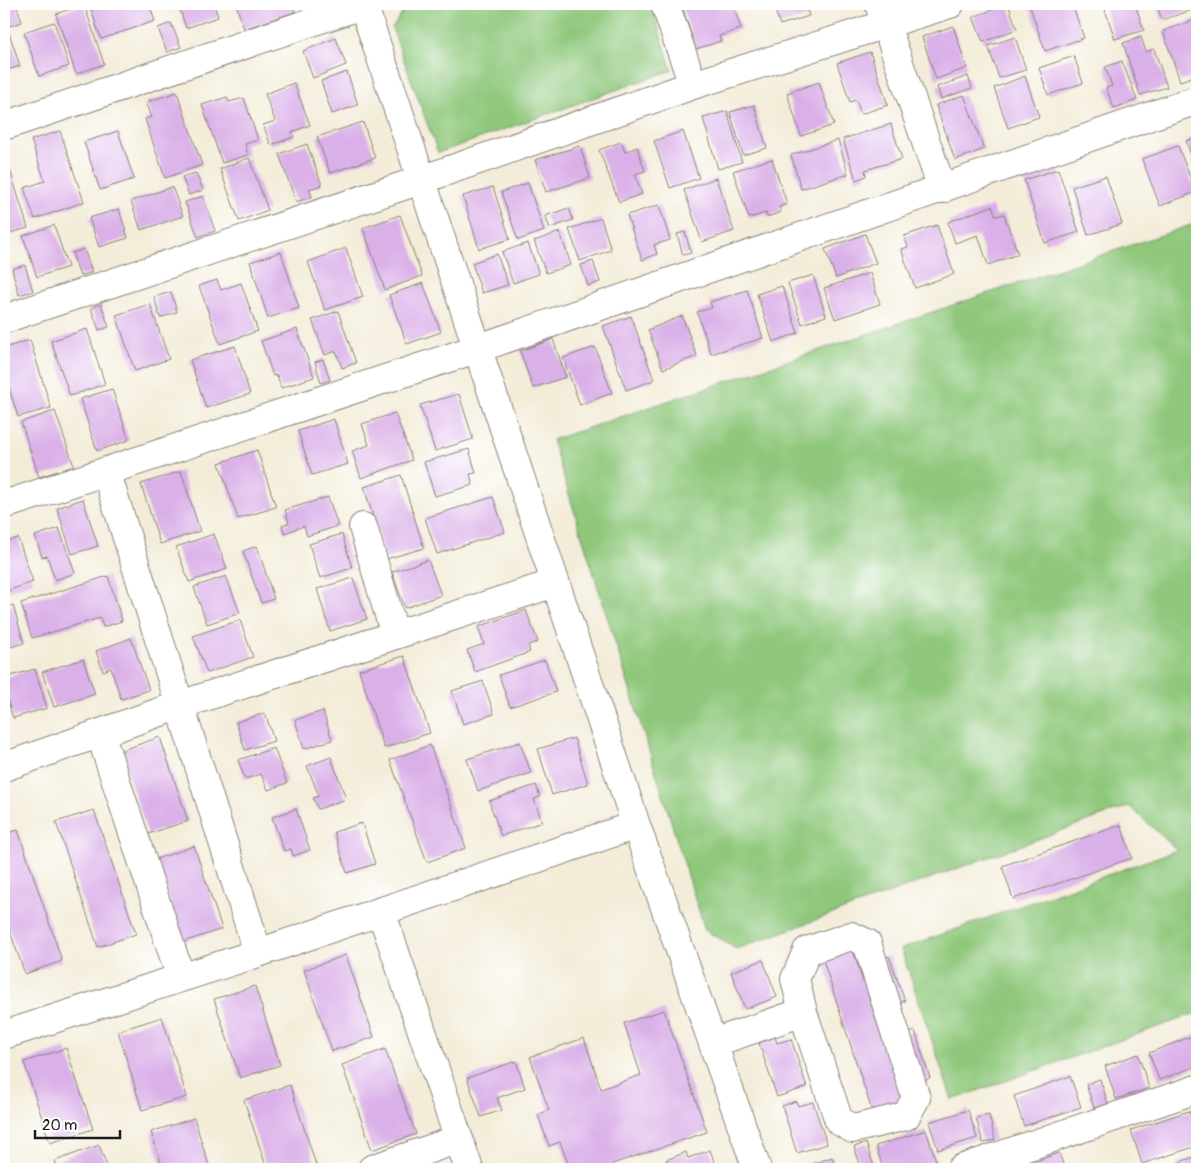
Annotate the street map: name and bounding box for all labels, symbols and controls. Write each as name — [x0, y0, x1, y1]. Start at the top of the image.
scale bar — [35, 1108, 120, 1140]
text: 20 m — [42, 1116, 77, 1135]

